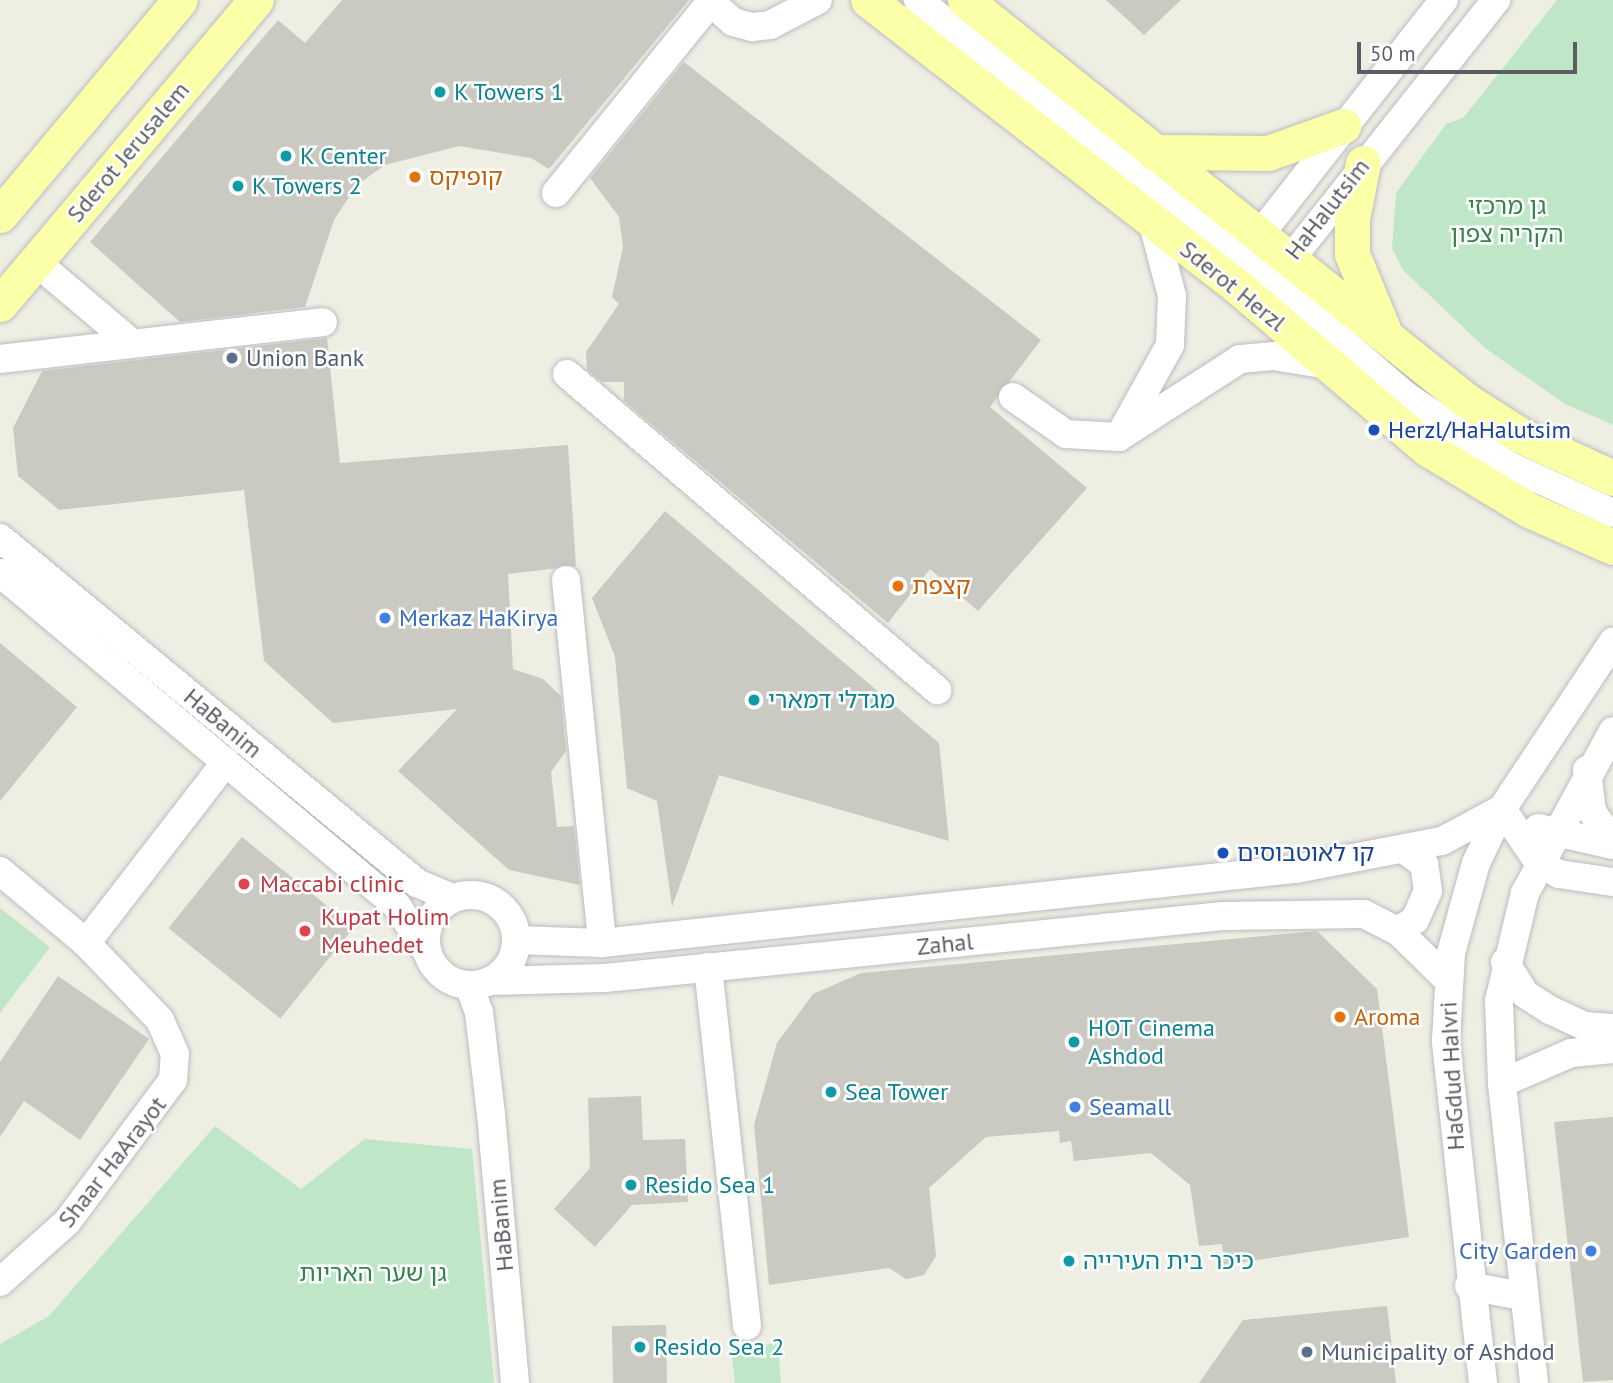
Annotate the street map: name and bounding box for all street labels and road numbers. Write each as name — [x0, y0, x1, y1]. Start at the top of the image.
street label: Sderot Jerusalem — [61, 76, 195, 228]
street label: HaHalutsim — [1279, 153, 1375, 265]
street label: Sderot Herzl — [1174, 235, 1292, 337]
street label: HaBanim — [178, 682, 268, 764]
street label: Zahal — [915, 927, 975, 961]
street label: HaGdud HaIvri — [1434, 1001, 1470, 1151]
street label: Shaar HaArayot — [52, 1091, 172, 1233]
street label: HaBanim — [483, 1177, 519, 1273]

